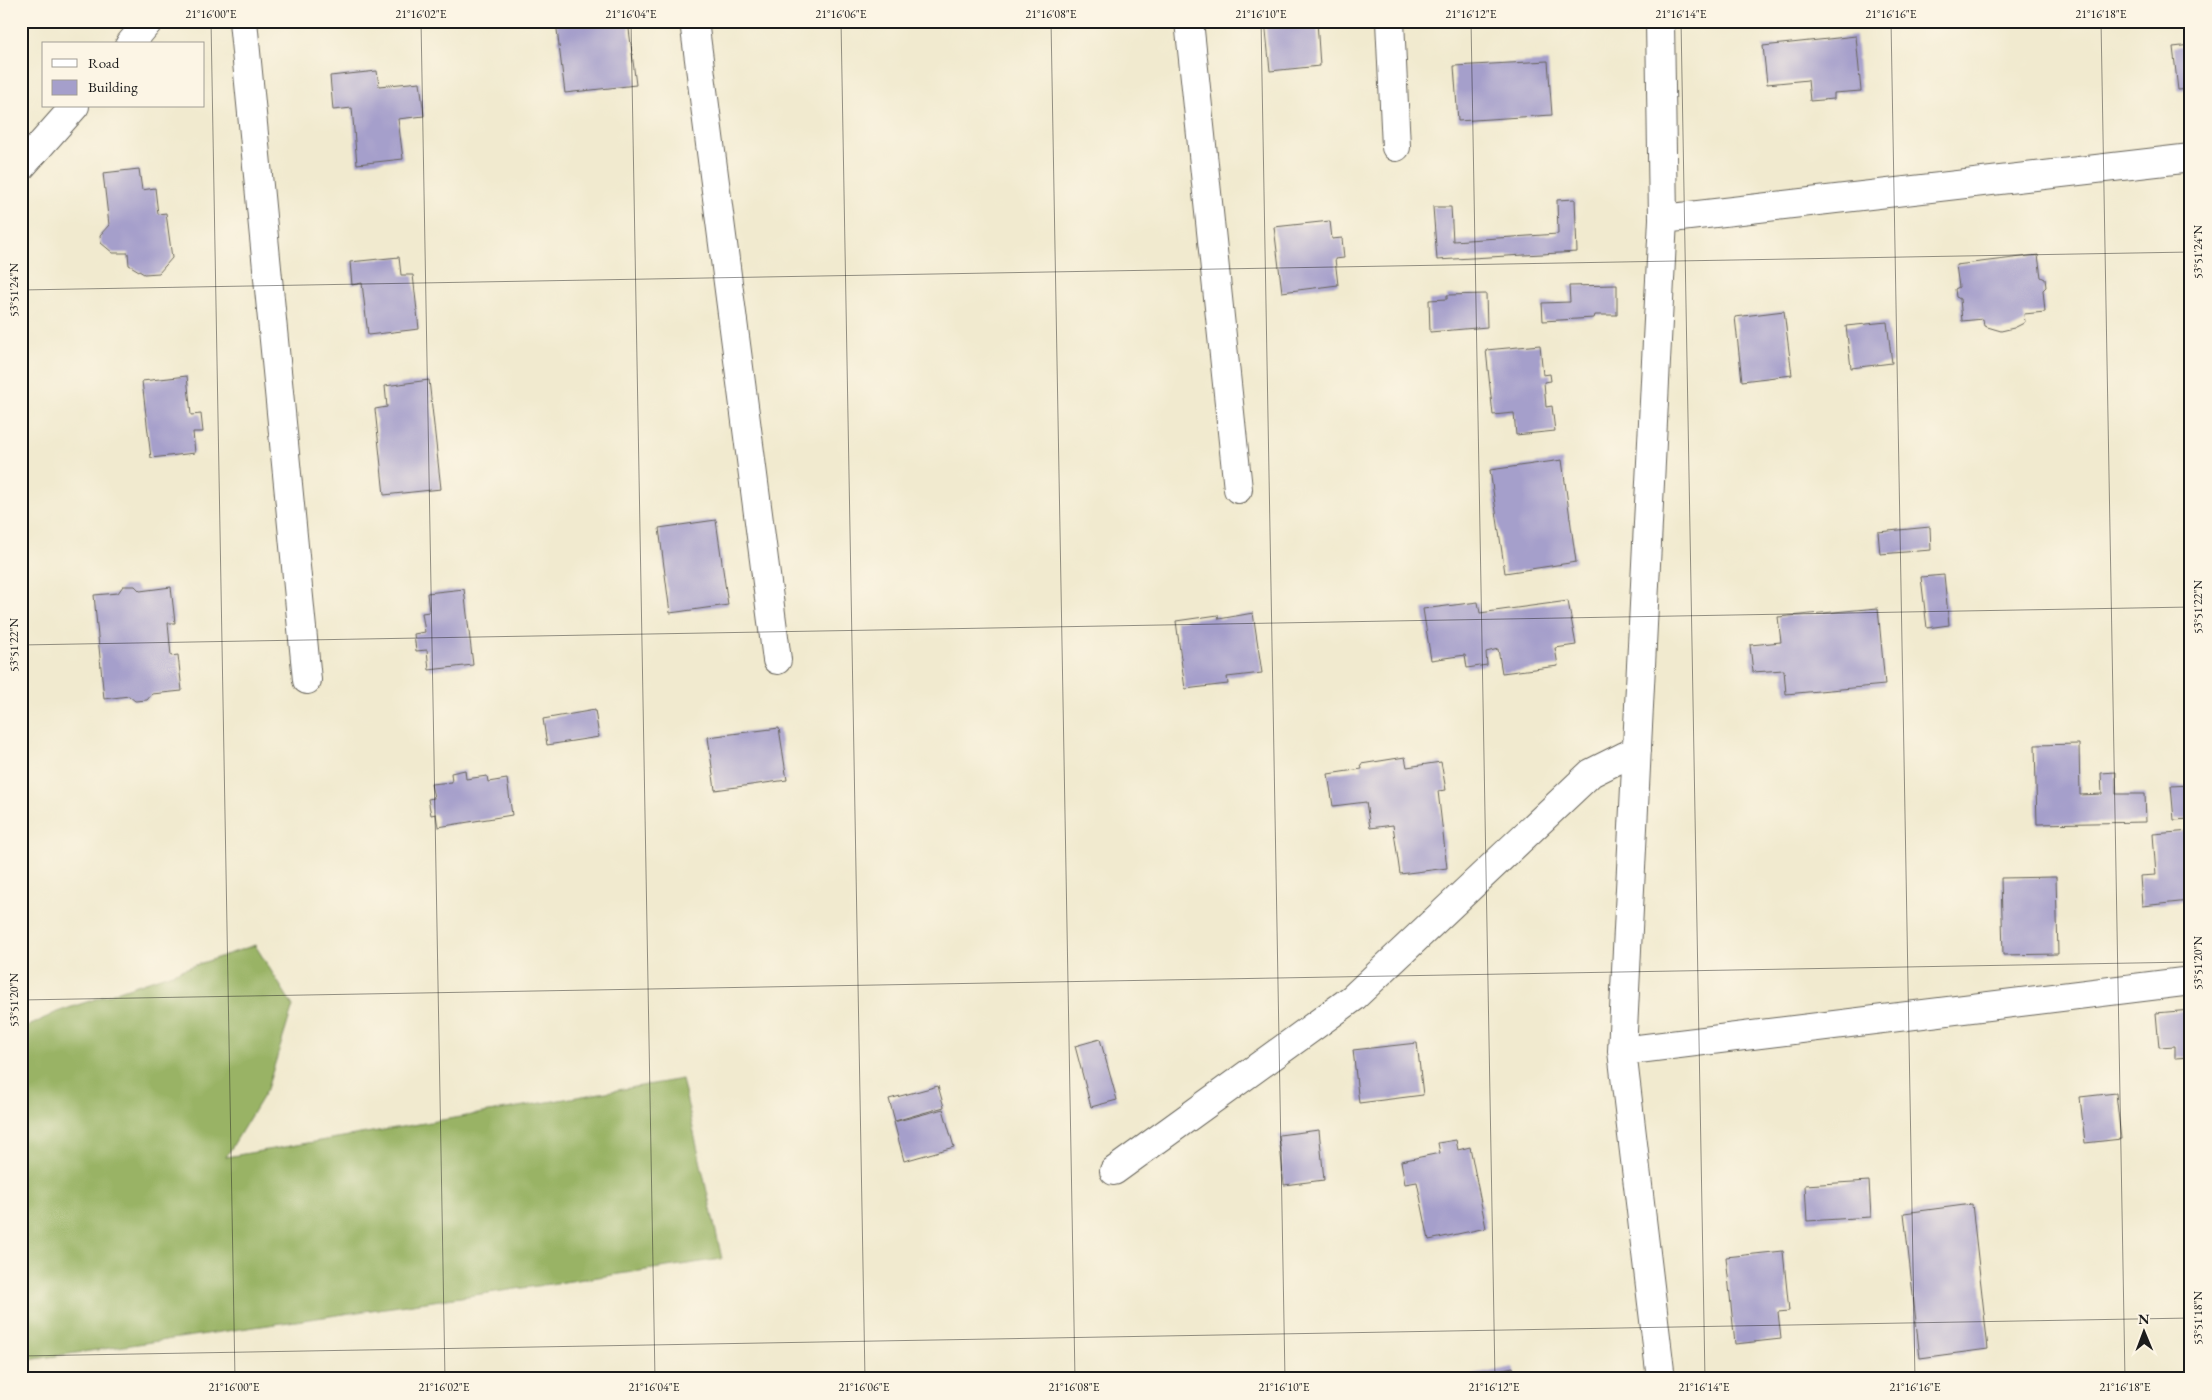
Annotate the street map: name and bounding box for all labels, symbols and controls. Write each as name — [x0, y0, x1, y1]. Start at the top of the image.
text: 21°16'00"E — [185, 6, 237, 22]
text: 21°16'02"E — [395, 6, 447, 22]
text: 21°16'04"E — [605, 6, 657, 22]
text: 21°16'06"E — [815, 6, 867, 22]
text: 21°16'08"E — [1025, 6, 1077, 22]
text: 21°16'10"E — [1235, 6, 1287, 22]
text: 21°16'12"E — [1445, 6, 1497, 22]
text: 21°16'14"E — [1655, 6, 1707, 22]
text: 21°16'16"E — [1865, 6, 1917, 22]
text: 21°16'18"E — [2075, 6, 2127, 22]
legend — [42, 42, 205, 108]
text: Road — [88, 53, 120, 72]
text: Building — [88, 77, 138, 96]
text: 53°51'24"N — [2190, 225, 2206, 279]
text: 53°51'24"N — [6, 263, 22, 317]
text: 53°51'22"N — [2190, 580, 2206, 634]
text: 53°51'22"N — [6, 618, 22, 672]
text: 53°51'20"N — [2190, 936, 2206, 990]
text: 53°51'20"N — [6, 973, 22, 1027]
text: 53°51'18"N — [2190, 1291, 2206, 1345]
north arrow — [2120, 1308, 2170, 1358]
text: N — [2138, 1310, 2150, 1328]
text: 21°16'00"E — [208, 1379, 260, 1395]
text: 21°16'02"E — [418, 1379, 470, 1395]
text: 21°16'04"E — [628, 1379, 680, 1395]
text: 21°16'06"E — [838, 1379, 890, 1395]
text: 21°16'08"E — [1048, 1379, 1100, 1395]
text: 21°16'10"E — [1258, 1379, 1310, 1395]
text: 21°16'12"E — [1468, 1379, 1520, 1395]
text: 21°16'14"E — [1678, 1379, 1730, 1395]
text: 21°16'16"E — [1889, 1379, 1941, 1395]
text: 21°16'18"E — [2099, 1379, 2151, 1395]

